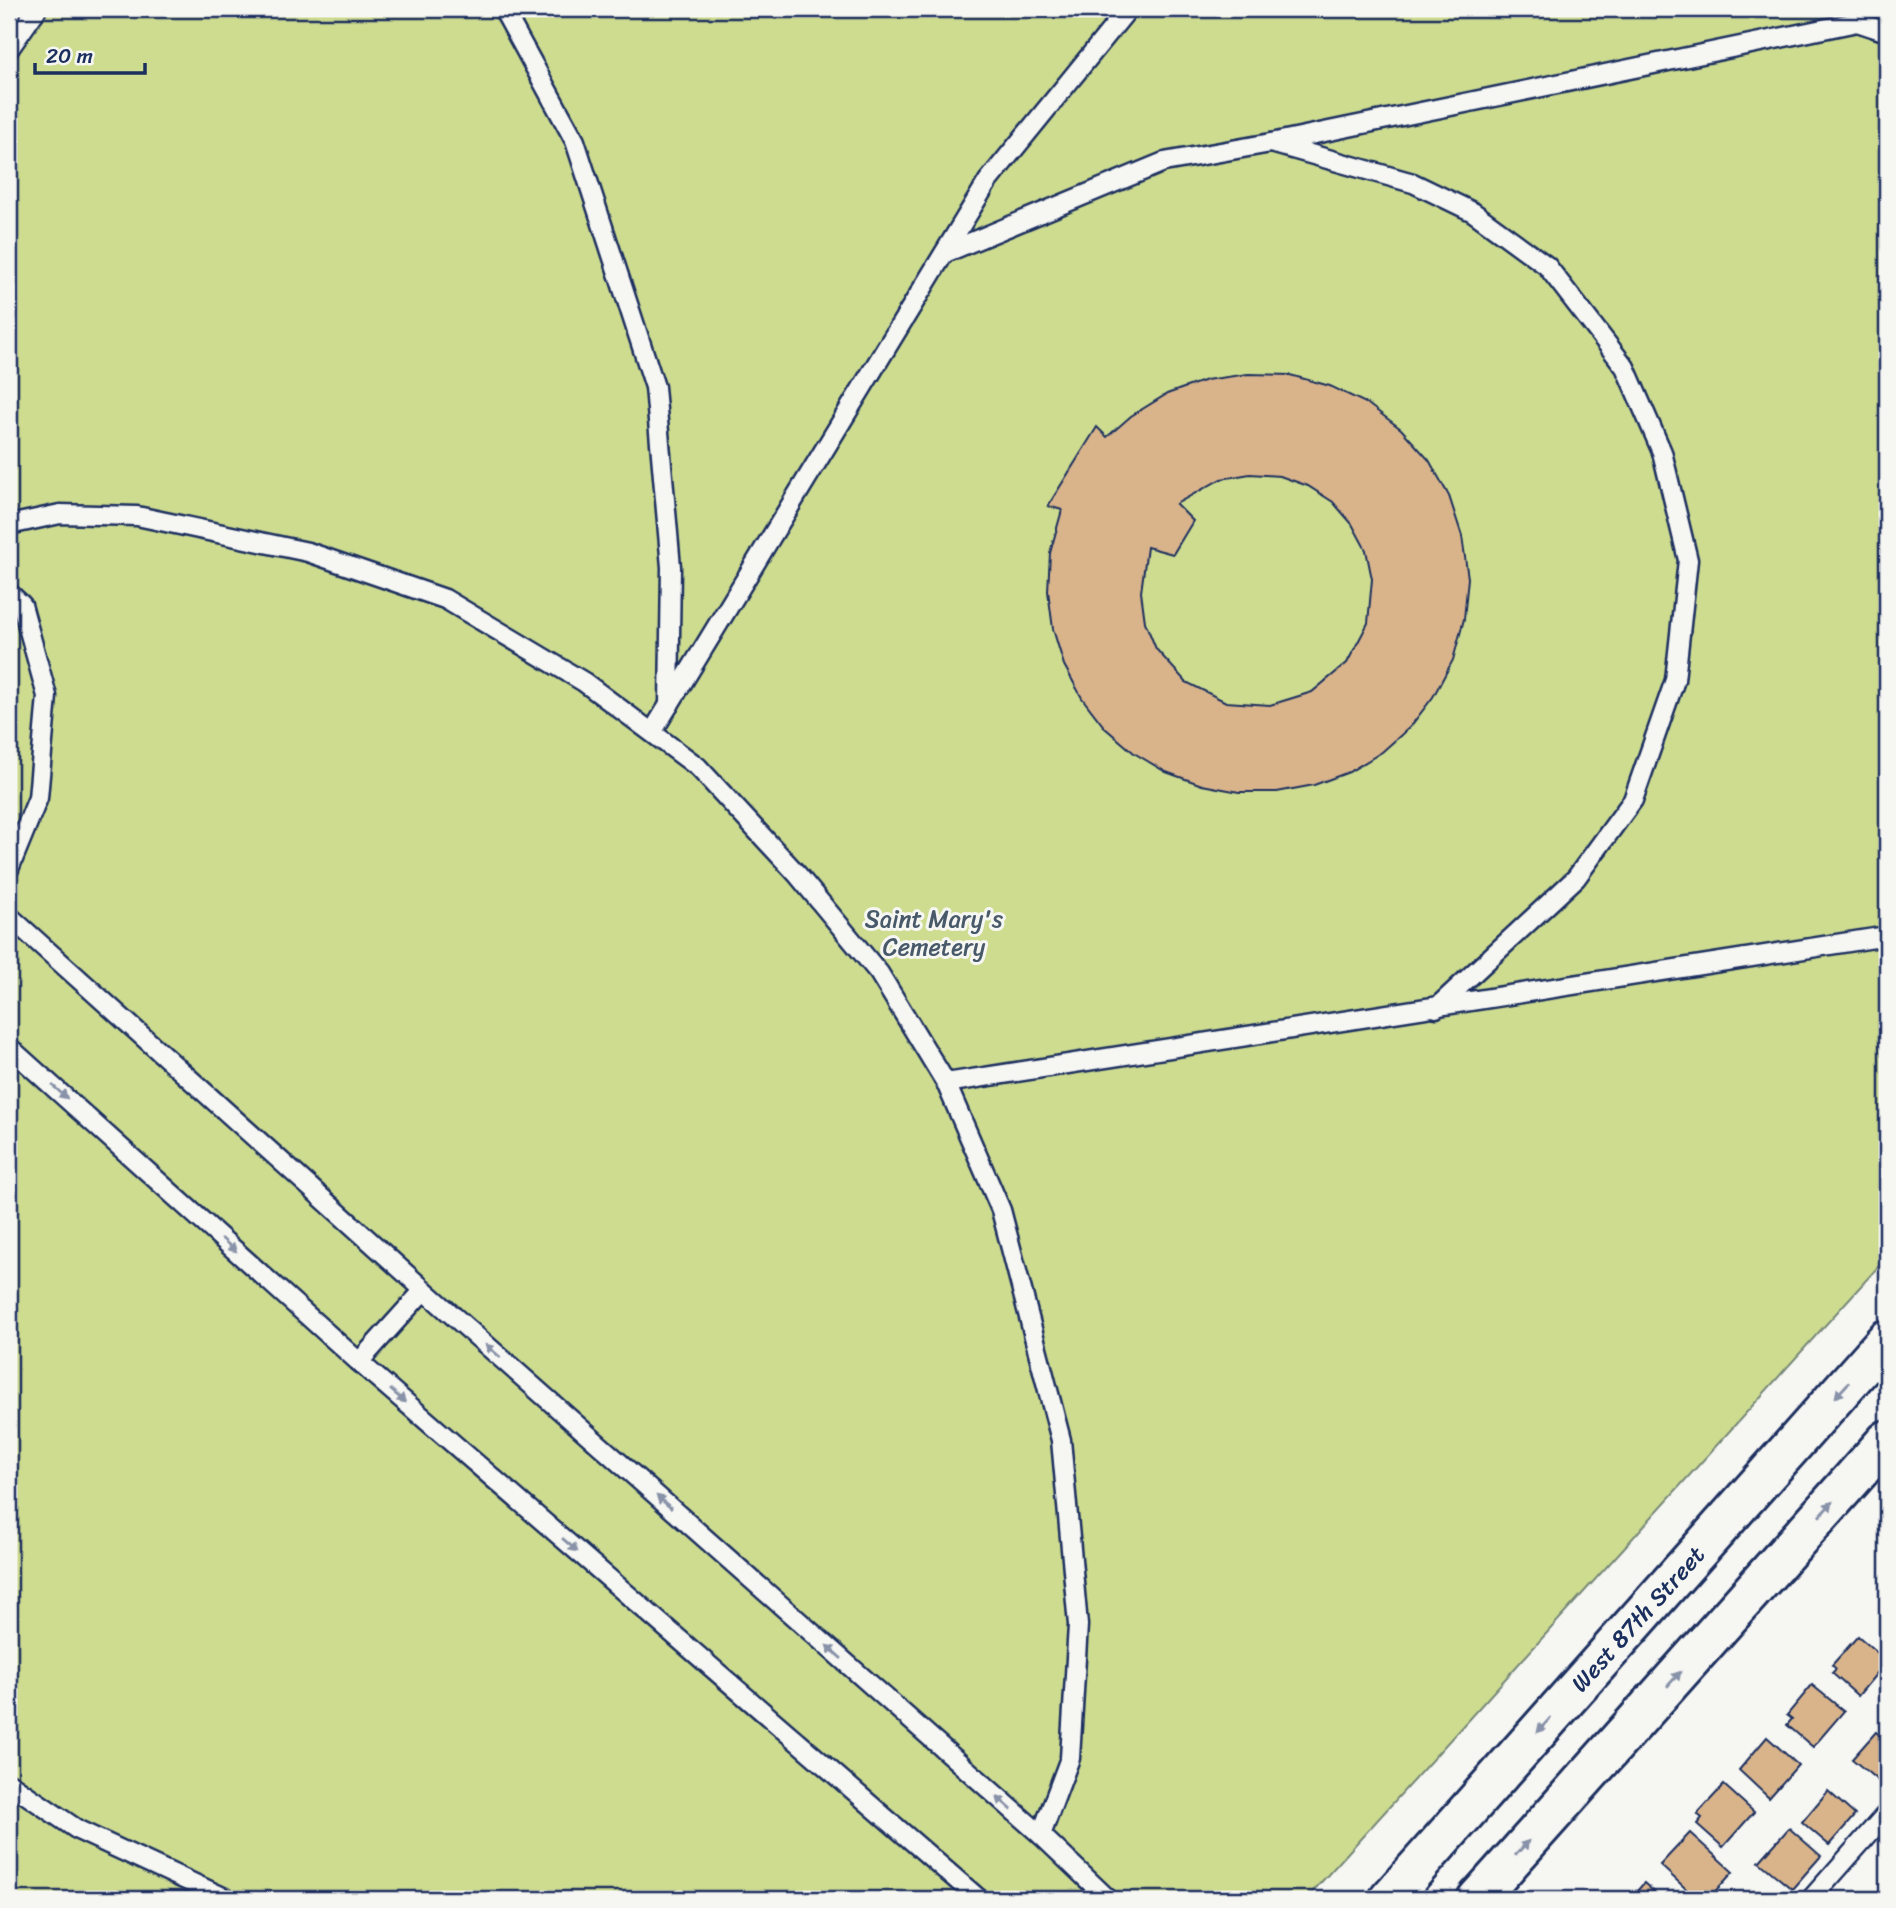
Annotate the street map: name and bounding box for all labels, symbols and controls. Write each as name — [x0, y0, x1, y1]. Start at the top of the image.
scale bar — [35, 32, 145, 76]
text: 20 m — [46, 37, 93, 75]
park label: Saint Mary's Cemetery — [865, 898, 1003, 968]
one-way arrow — [51, 1084, 68, 1100]
one-way arrow — [220, 1236, 237, 1252]
one-way arrow — [484, 1343, 502, 1359]
one-way arrow — [1835, 1382, 1850, 1399]
one-way arrow — [390, 1388, 407, 1403]
one-way arrow — [655, 1495, 672, 1510]
one-way arrow — [1818, 1500, 1834, 1518]
street label: West 87th Street — [1560, 1536, 1716, 1702]
one-way arrow — [562, 1537, 579, 1552]
one-way arrow — [825, 1644, 843, 1660]
one-way arrow — [1666, 1670, 1682, 1688]
one-way arrow — [1536, 1716, 1552, 1734]
one-way arrow — [996, 1796, 1013, 1811]
one-way arrow — [1514, 1840, 1530, 1857]

